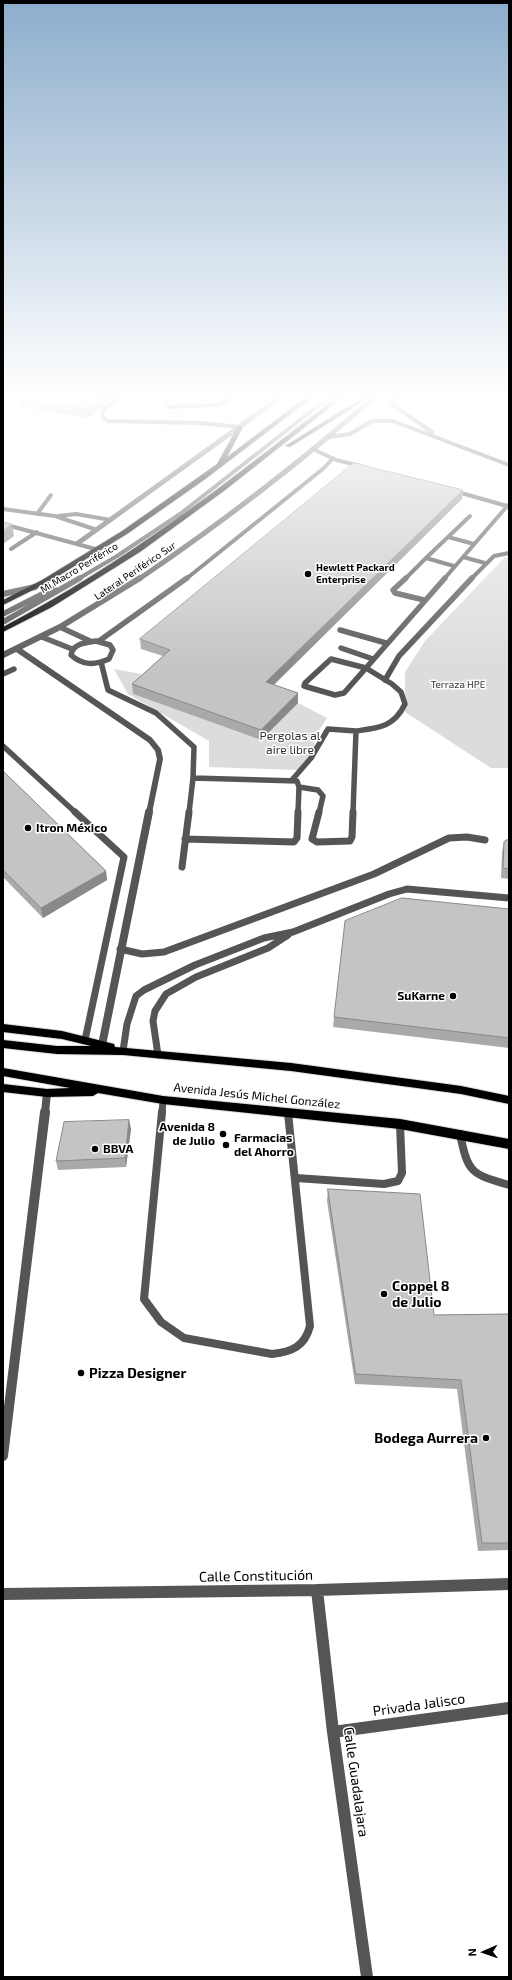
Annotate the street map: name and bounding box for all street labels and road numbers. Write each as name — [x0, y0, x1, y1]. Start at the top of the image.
street label: Lateral Periférico Sur — [92, 539, 178, 603]
street label: Mi Macro Periférico — [38, 540, 120, 596]
street label: Avenida Jesús Michel González — [173, 1080, 341, 1112]
street label: Calle Constitución — [199, 1567, 313, 1585]
street label: Privada Jalisco — [372, 1690, 466, 1720]
street label: Calle Guadalajara — [340, 1726, 372, 1838]

